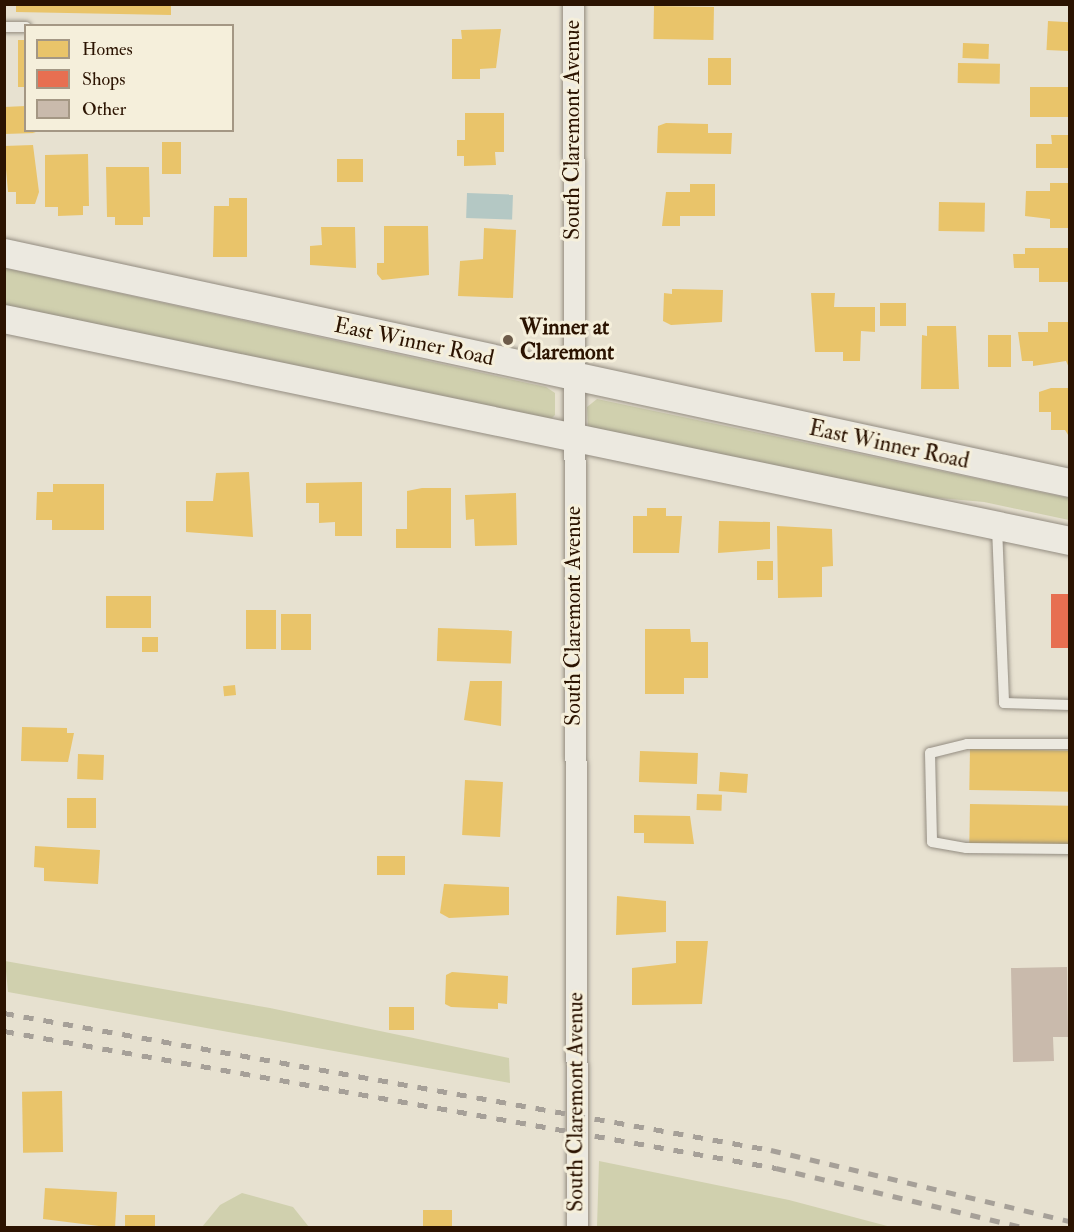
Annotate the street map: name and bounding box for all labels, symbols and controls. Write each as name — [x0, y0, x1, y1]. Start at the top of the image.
street label: South Claremont Avenue — [560, 20, 586, 240]
legend — [24, 24, 234, 132]
text: Homes — [82, 38, 133, 61]
text: Shops — [82, 68, 125, 91]
text: Other — [82, 98, 126, 121]
street label: East Winner Road — [331, 312, 497, 372]
place label: Winner at Claremont — [520, 314, 614, 366]
marker: Winner at Claremont — [501, 333, 515, 347]
street label: East Winner Road — [806, 415, 972, 475]
street label: South Claremont Avenue — [561, 506, 587, 726]
street label: South Claremont Avenue — [563, 992, 589, 1212]

